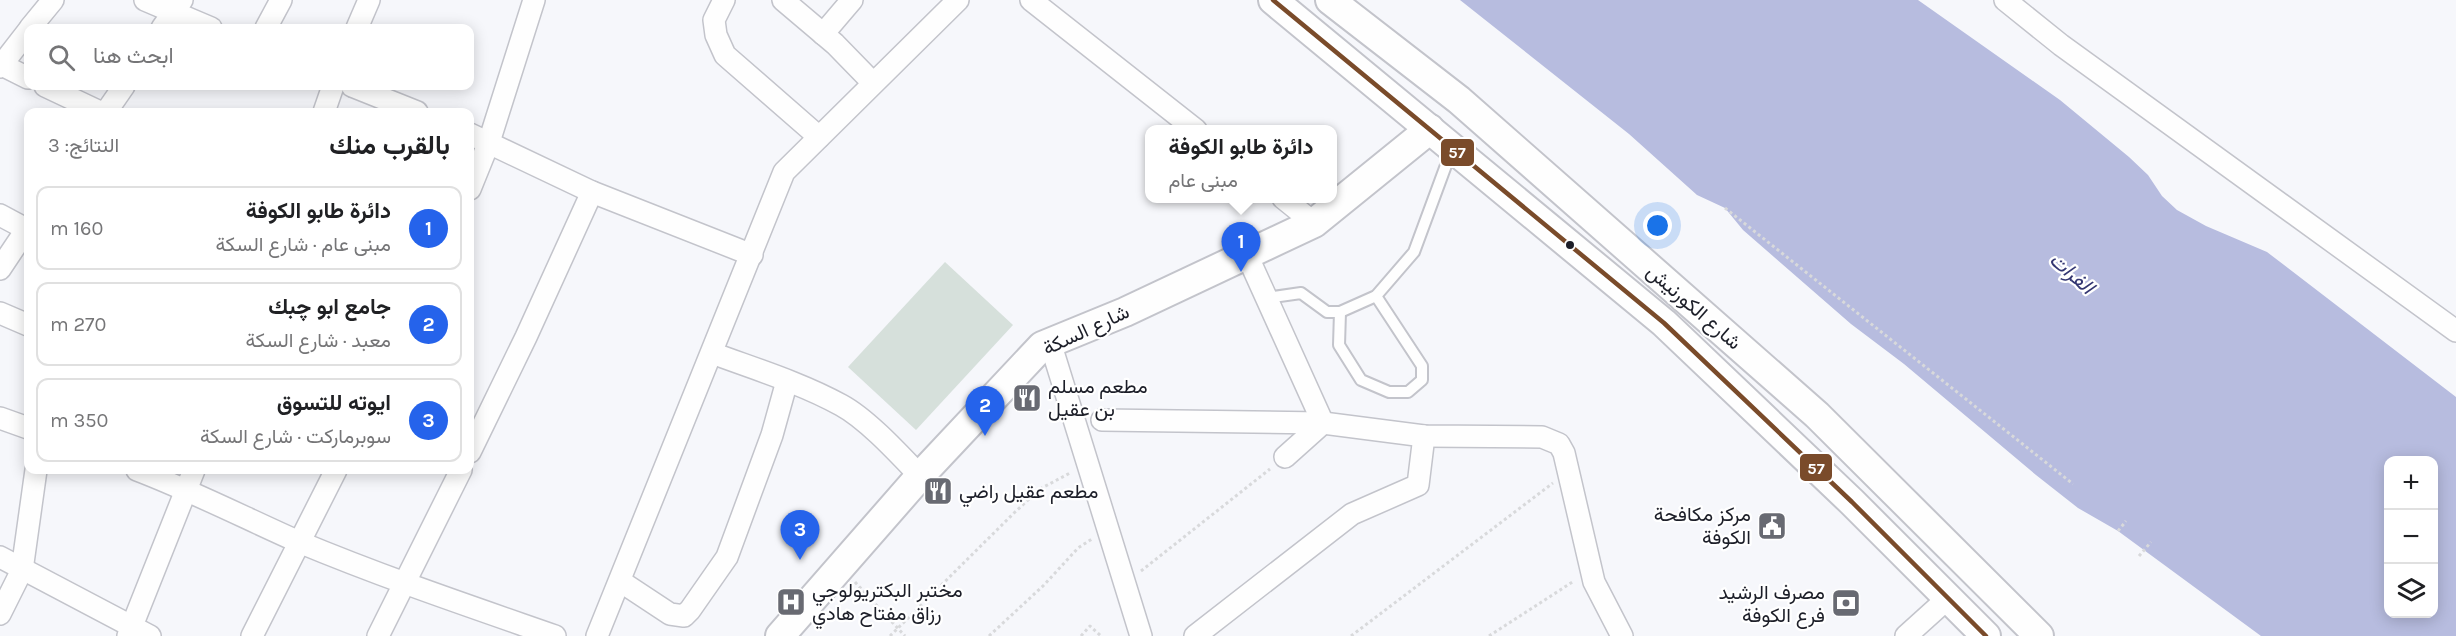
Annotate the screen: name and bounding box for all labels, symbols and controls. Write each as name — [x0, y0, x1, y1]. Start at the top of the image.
search box — [24, 24, 474, 90]
icon: search — [45, 41, 78, 74]
text: ابحث هنا — [93, 43, 174, 69]
popup — [1145, 125, 1337, 203]
text: بالقرب منك — [329, 130, 450, 161]
text: النتائج: 3 — [48, 134, 119, 157]
text: دائرة طابو الكوفة — [1168, 134, 1314, 160]
line badge: 57 — [1440, 138, 1475, 167]
text: 57 — [1448, 143, 1466, 162]
text: مبنى عام — [1168, 169, 1238, 192]
text: دائرة طابو الكوفة — [246, 198, 391, 224]
your location — [1643, 211, 1672, 240]
text: 160 m — [50, 217, 103, 240]
text: 1 — [425, 217, 432, 240]
pin: 1 — [1222, 222, 1260, 272]
text: مبنى عام · شارع السكة — [215, 233, 391, 256]
unlabelled marker — [1564, 239, 1576, 251]
water label: الفرات — [2044, 247, 2101, 301]
street label: شارع الكورنيش — [1641, 260, 1746, 356]
text: جامع ابو چبك — [268, 294, 391, 320]
street label: شارع السكة — [1039, 300, 1134, 362]
text: 270 m — [50, 313, 106, 336]
text: 2 — [422, 313, 435, 336]
text: معبد · شارع السكة — [245, 329, 391, 352]
place label: مطعم مسلم بن عقيل — [1048, 375, 1148, 421]
restaurant icon: مطعم مسلم بن عقيل — [1011, 382, 1043, 414]
pin: 2 — [966, 386, 1004, 436]
text: ايوته للتسوق — [277, 390, 391, 416]
text: 350 m — [50, 409, 108, 432]
text: 3 — [422, 409, 435, 432]
text: سوبرماركت · شارع السكة — [200, 425, 391, 448]
line badge: 57 — [1799, 453, 1833, 482]
map controls — [2384, 456, 2438, 618]
button: + — [2384, 456, 2438, 510]
text: 57 — [1807, 459, 1825, 478]
restaurant icon: مطعم عقيل راضي — [922, 475, 954, 507]
place label: مطعم عقيل راضي — [959, 480, 1098, 508]
place label: مركز مكافحة الكوفة — [1654, 503, 1751, 550]
pin: 3 — [780, 510, 820, 560]
public building icon: مركز مكافحة الكوفة — [1756, 510, 1788, 542]
button: − — [2384, 510, 2438, 564]
button: layers — [2384, 564, 2438, 618]
place label: مختبر البكتريولوجي رزاق مفتاح هادي — [812, 579, 963, 630]
place label: مصرف الرشيد فرع الكوفة — [1718, 581, 1825, 629]
hospital icon: مختبر البكتريولوجي رزاق مفتاح هادي — [775, 586, 807, 618]
bank icon: مصرف الرشيد فرع الكوفة — [1830, 587, 1862, 619]

